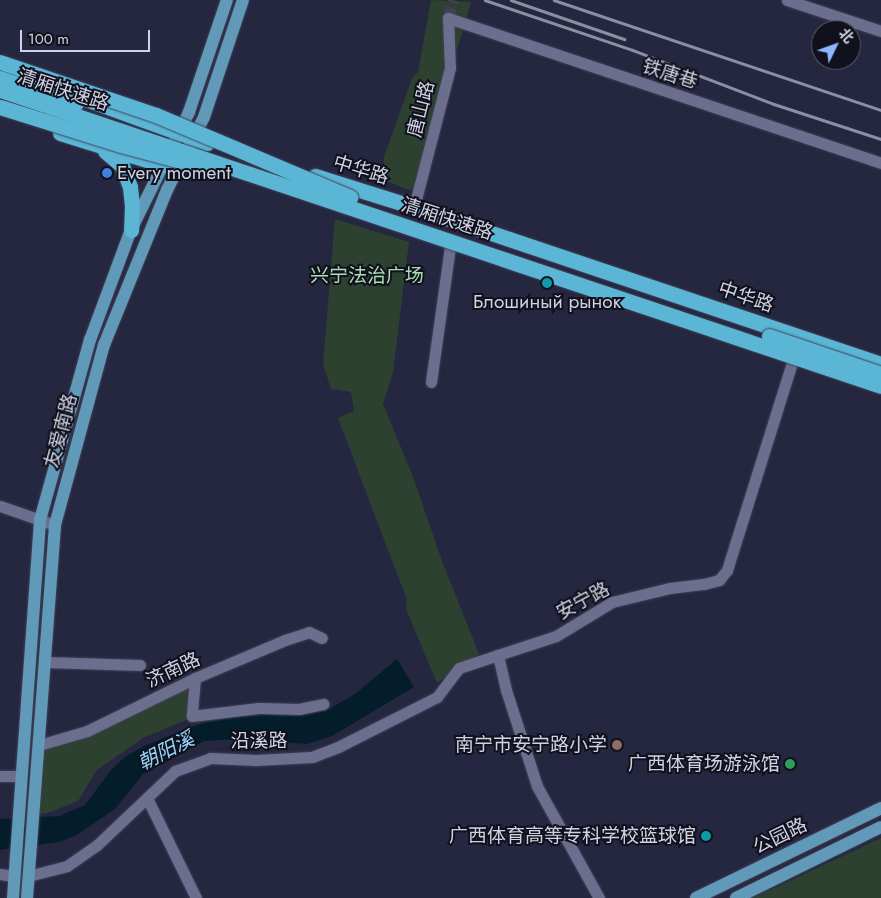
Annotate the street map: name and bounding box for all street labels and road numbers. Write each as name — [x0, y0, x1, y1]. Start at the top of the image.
street label: 铁唐巷 — [639, 54, 701, 94]
street label: 清厢快速路 — [14, 64, 112, 116]
street label: 唐山路 — [403, 79, 439, 139]
street label: 中华路 — [330, 151, 392, 189]
street label: 清厢快速路 — [398, 193, 496, 245]
street label: 中华路 — [715, 277, 777, 317]
street label: 友爱南路 — [40, 391, 82, 471]
street label: 安宁路 — [552, 578, 614, 624]
street label: 济南路 — [142, 648, 204, 692]
street label: 沿溪路 — [231, 730, 287, 752]
street label: 公园路 — [749, 813, 811, 859]

